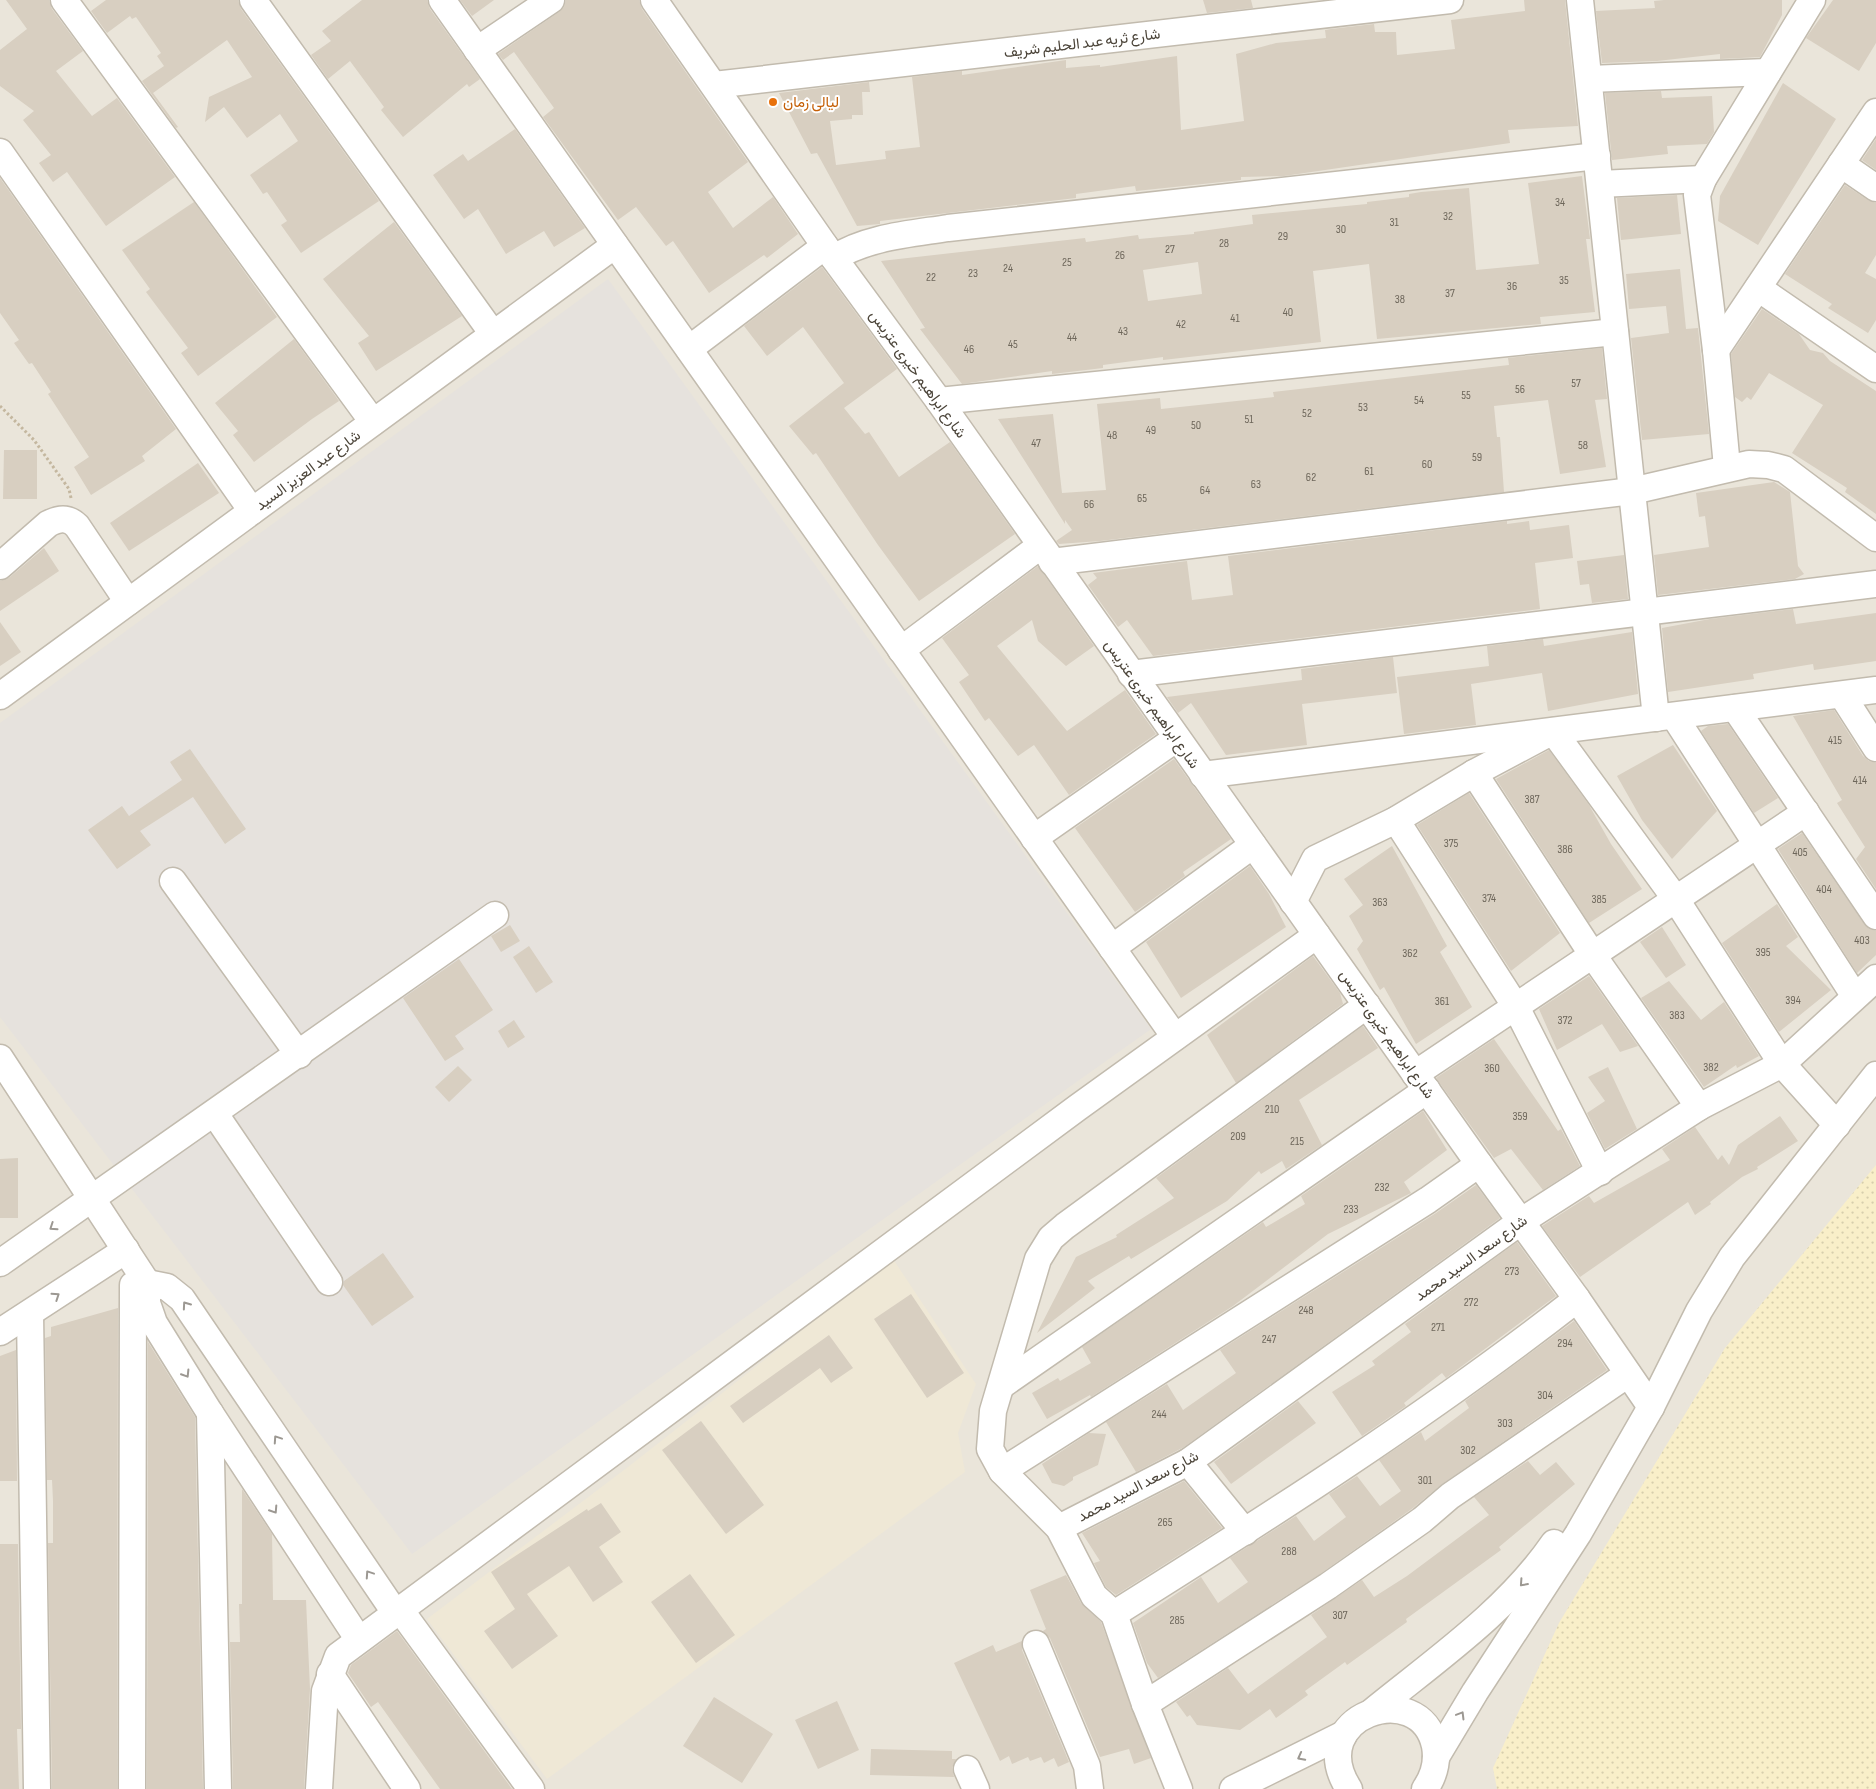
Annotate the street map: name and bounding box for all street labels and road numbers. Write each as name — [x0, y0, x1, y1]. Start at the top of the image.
street label: شارع ثريه عبد الحليم شريف — [1003, 24, 1162, 64]
street label: شارع ابراهيم خيرى عتريس — [864, 307, 970, 443]
street label: شارع عبد العزيز السيد — [252, 426, 365, 516]
street label: شارع ابراهيم خيرى عتريس — [1099, 636, 1203, 773]
street label: شارع ابراهيم خيرى عتريس — [1334, 966, 1438, 1103]
street label: شارع سعد السيد محمد — [1411, 1211, 1532, 1306]
street label: شارع سعد السيد محمد — [1074, 1446, 1203, 1527]

